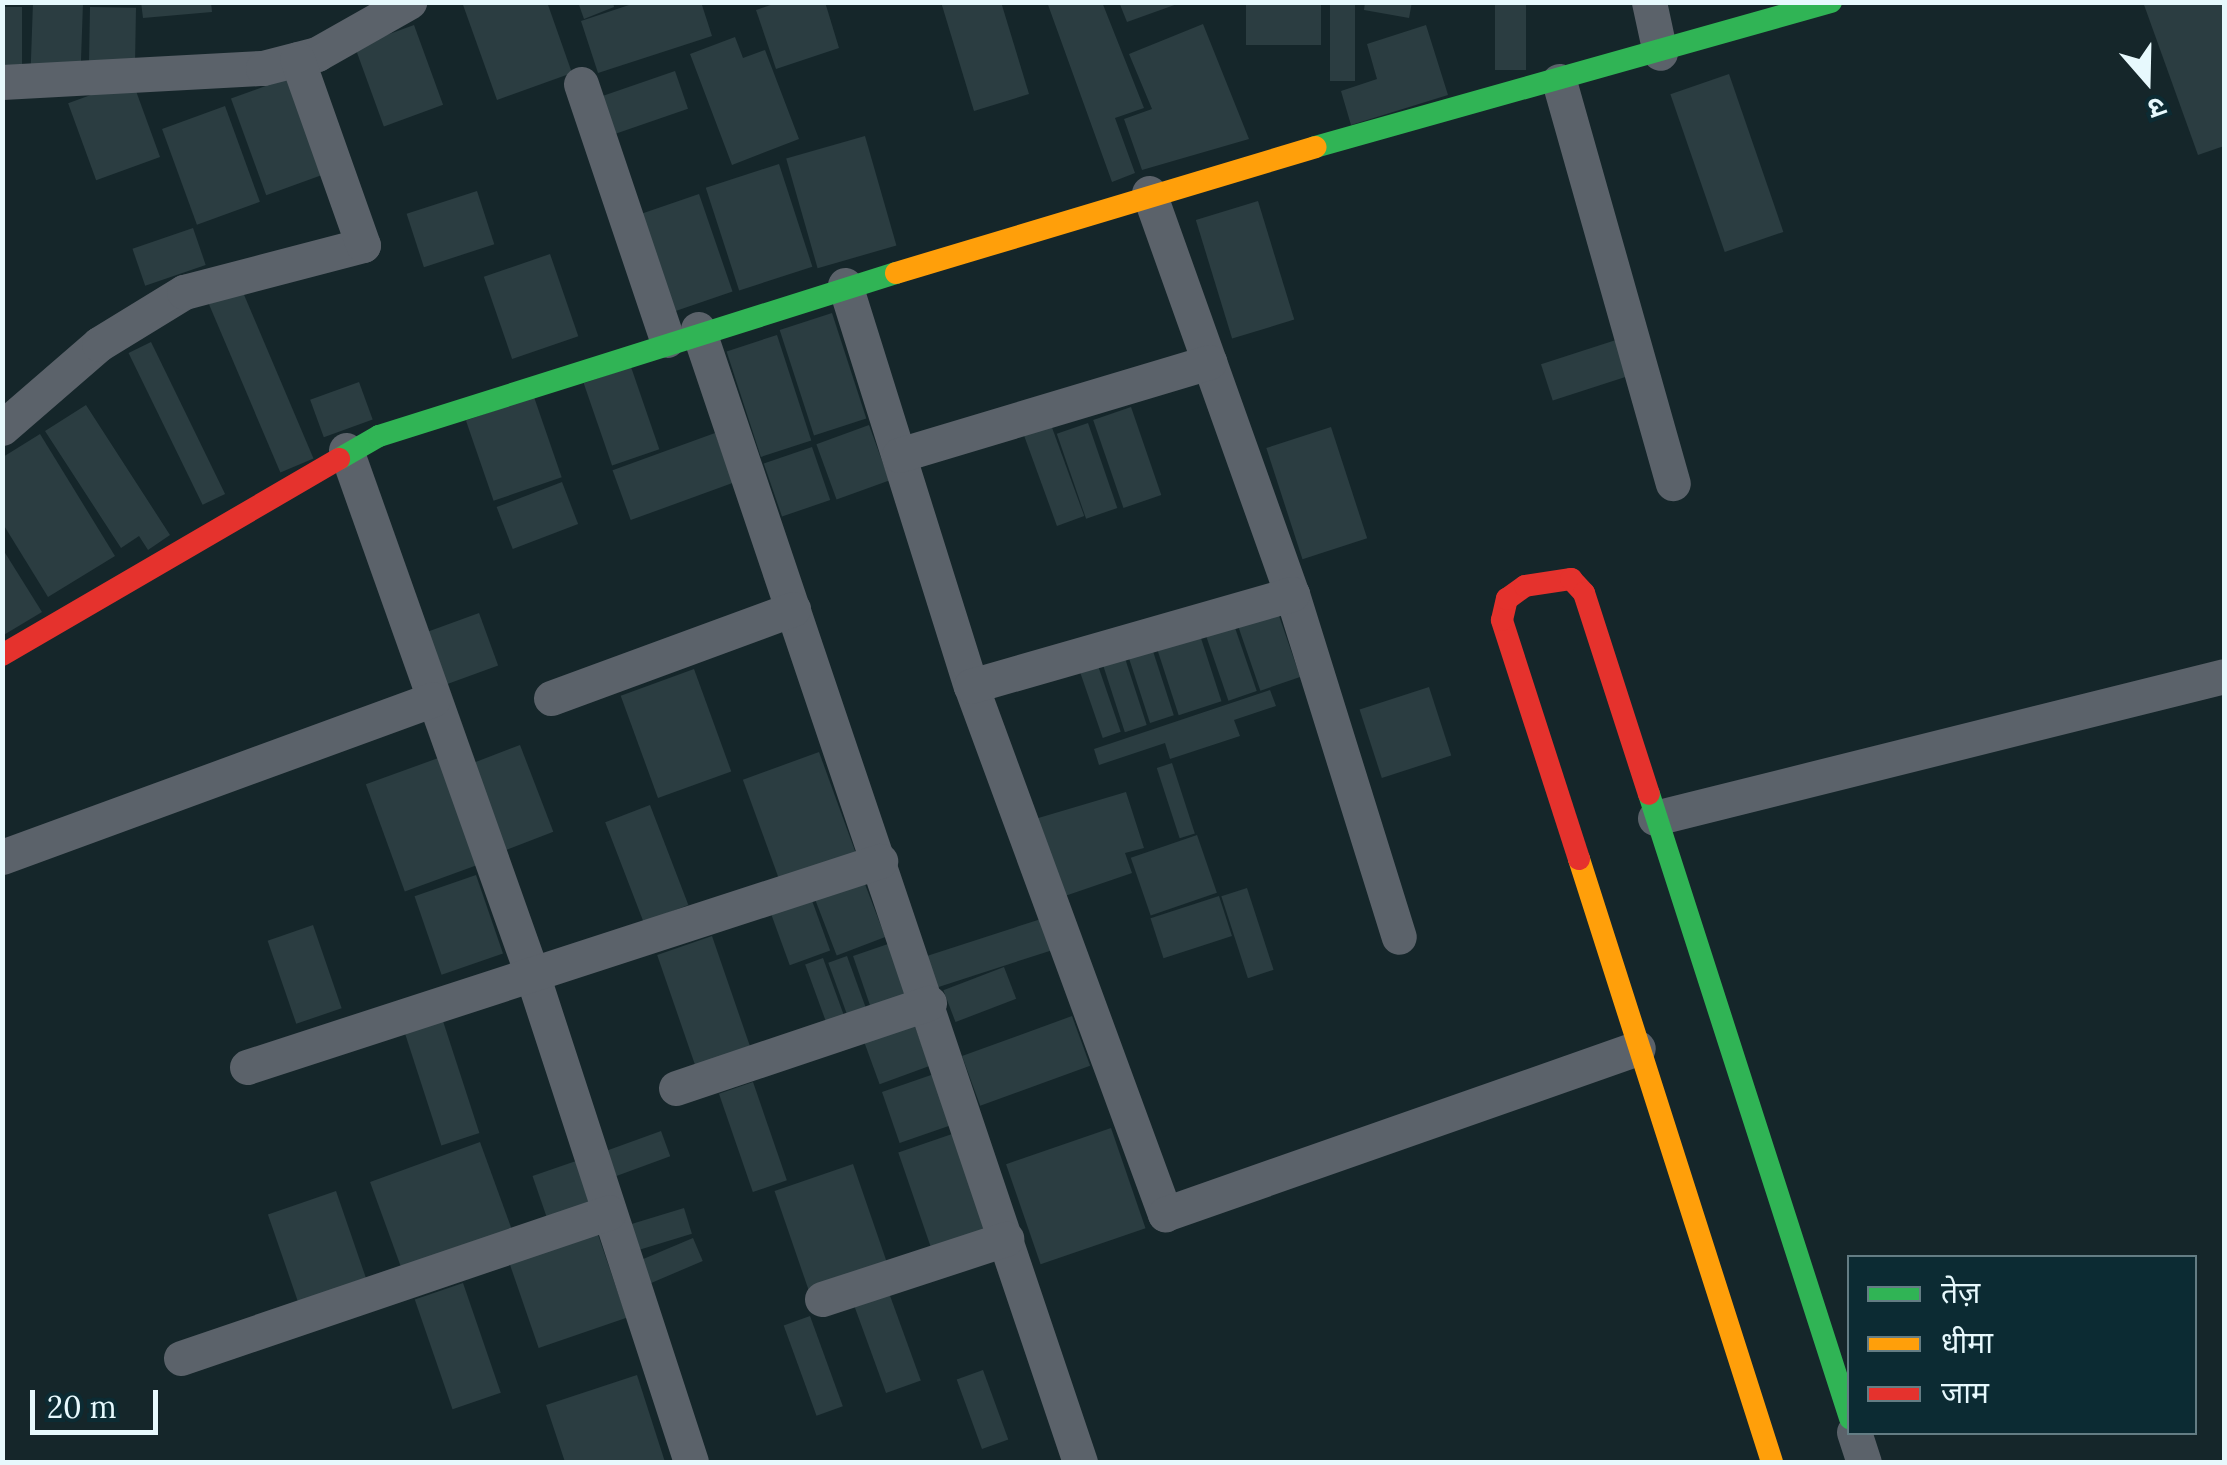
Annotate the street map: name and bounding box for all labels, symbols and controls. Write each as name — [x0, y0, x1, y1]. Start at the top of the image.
north arrow — [2097, 30, 2197, 130]
text: उ — [2143, 88, 2171, 128]
legend — [1847, 1255, 2197, 1435]
text: तेज़ — [1941, 1273, 1980, 1311]
text: धीमा — [1941, 1323, 1993, 1361]
scale bar — [35, 1370, 162, 1432]
text: जाम — [1941, 1373, 1989, 1411]
text: 20 m — [47, 1388, 116, 1426]

